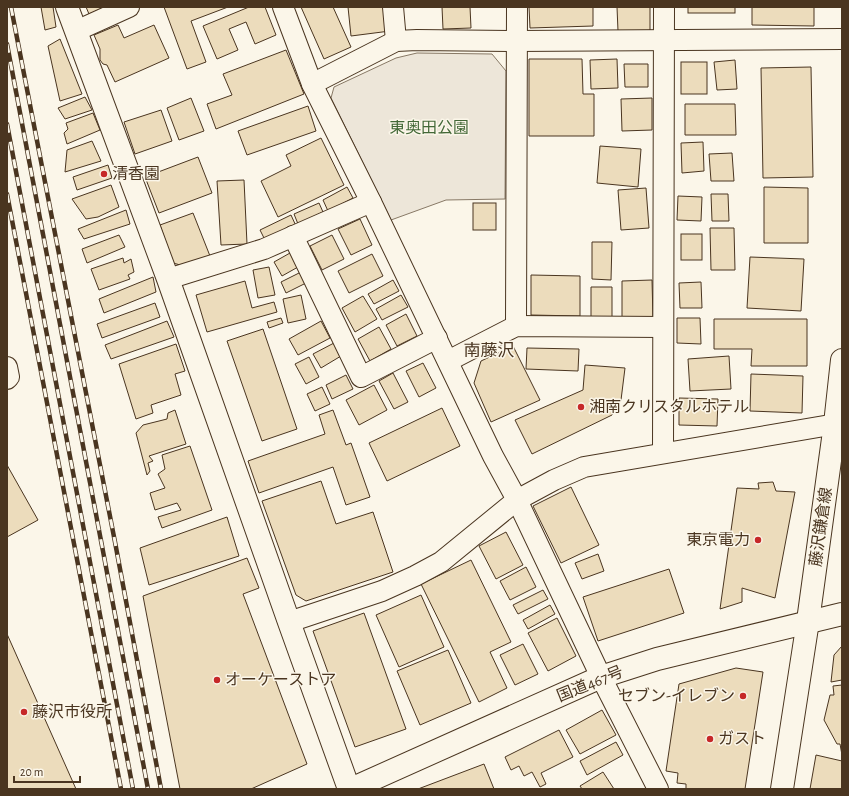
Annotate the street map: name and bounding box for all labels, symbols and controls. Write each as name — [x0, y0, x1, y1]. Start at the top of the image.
park label: 東奥田公園 — [389, 119, 469, 136]
place label: 清香園 — [112, 165, 160, 182]
marker: 清香園 — [99, 169, 109, 179]
district label: 南藤沢 — [464, 341, 515, 359]
place label: 湘南クリスタルホテル — [589, 398, 749, 415]
marker: 湘南クリスタルホテル — [576, 402, 586, 412]
street label: 藤沢鎌倉線 — [807, 486, 834, 568]
place label: 東京電力 — [686, 532, 750, 548]
marker: 東京電力 — [753, 535, 763, 545]
street label: 国道467号 — [554, 663, 625, 705]
place label: オーケーストア — [225, 672, 336, 688]
marker: オーケーストア — [212, 675, 222, 685]
place label: セブン-イレブン — [618, 687, 735, 704]
marker: セブン-イレブン — [738, 691, 748, 701]
place label: 藤沢市役所 — [32, 703, 112, 720]
marker: 藤沢市役所 — [19, 707, 29, 717]
place label: ガスト — [718, 730, 766, 747]
marker: ガスト — [705, 734, 715, 744]
scale bar — [14, 758, 80, 784]
text: 20 m — [20, 766, 43, 778]

